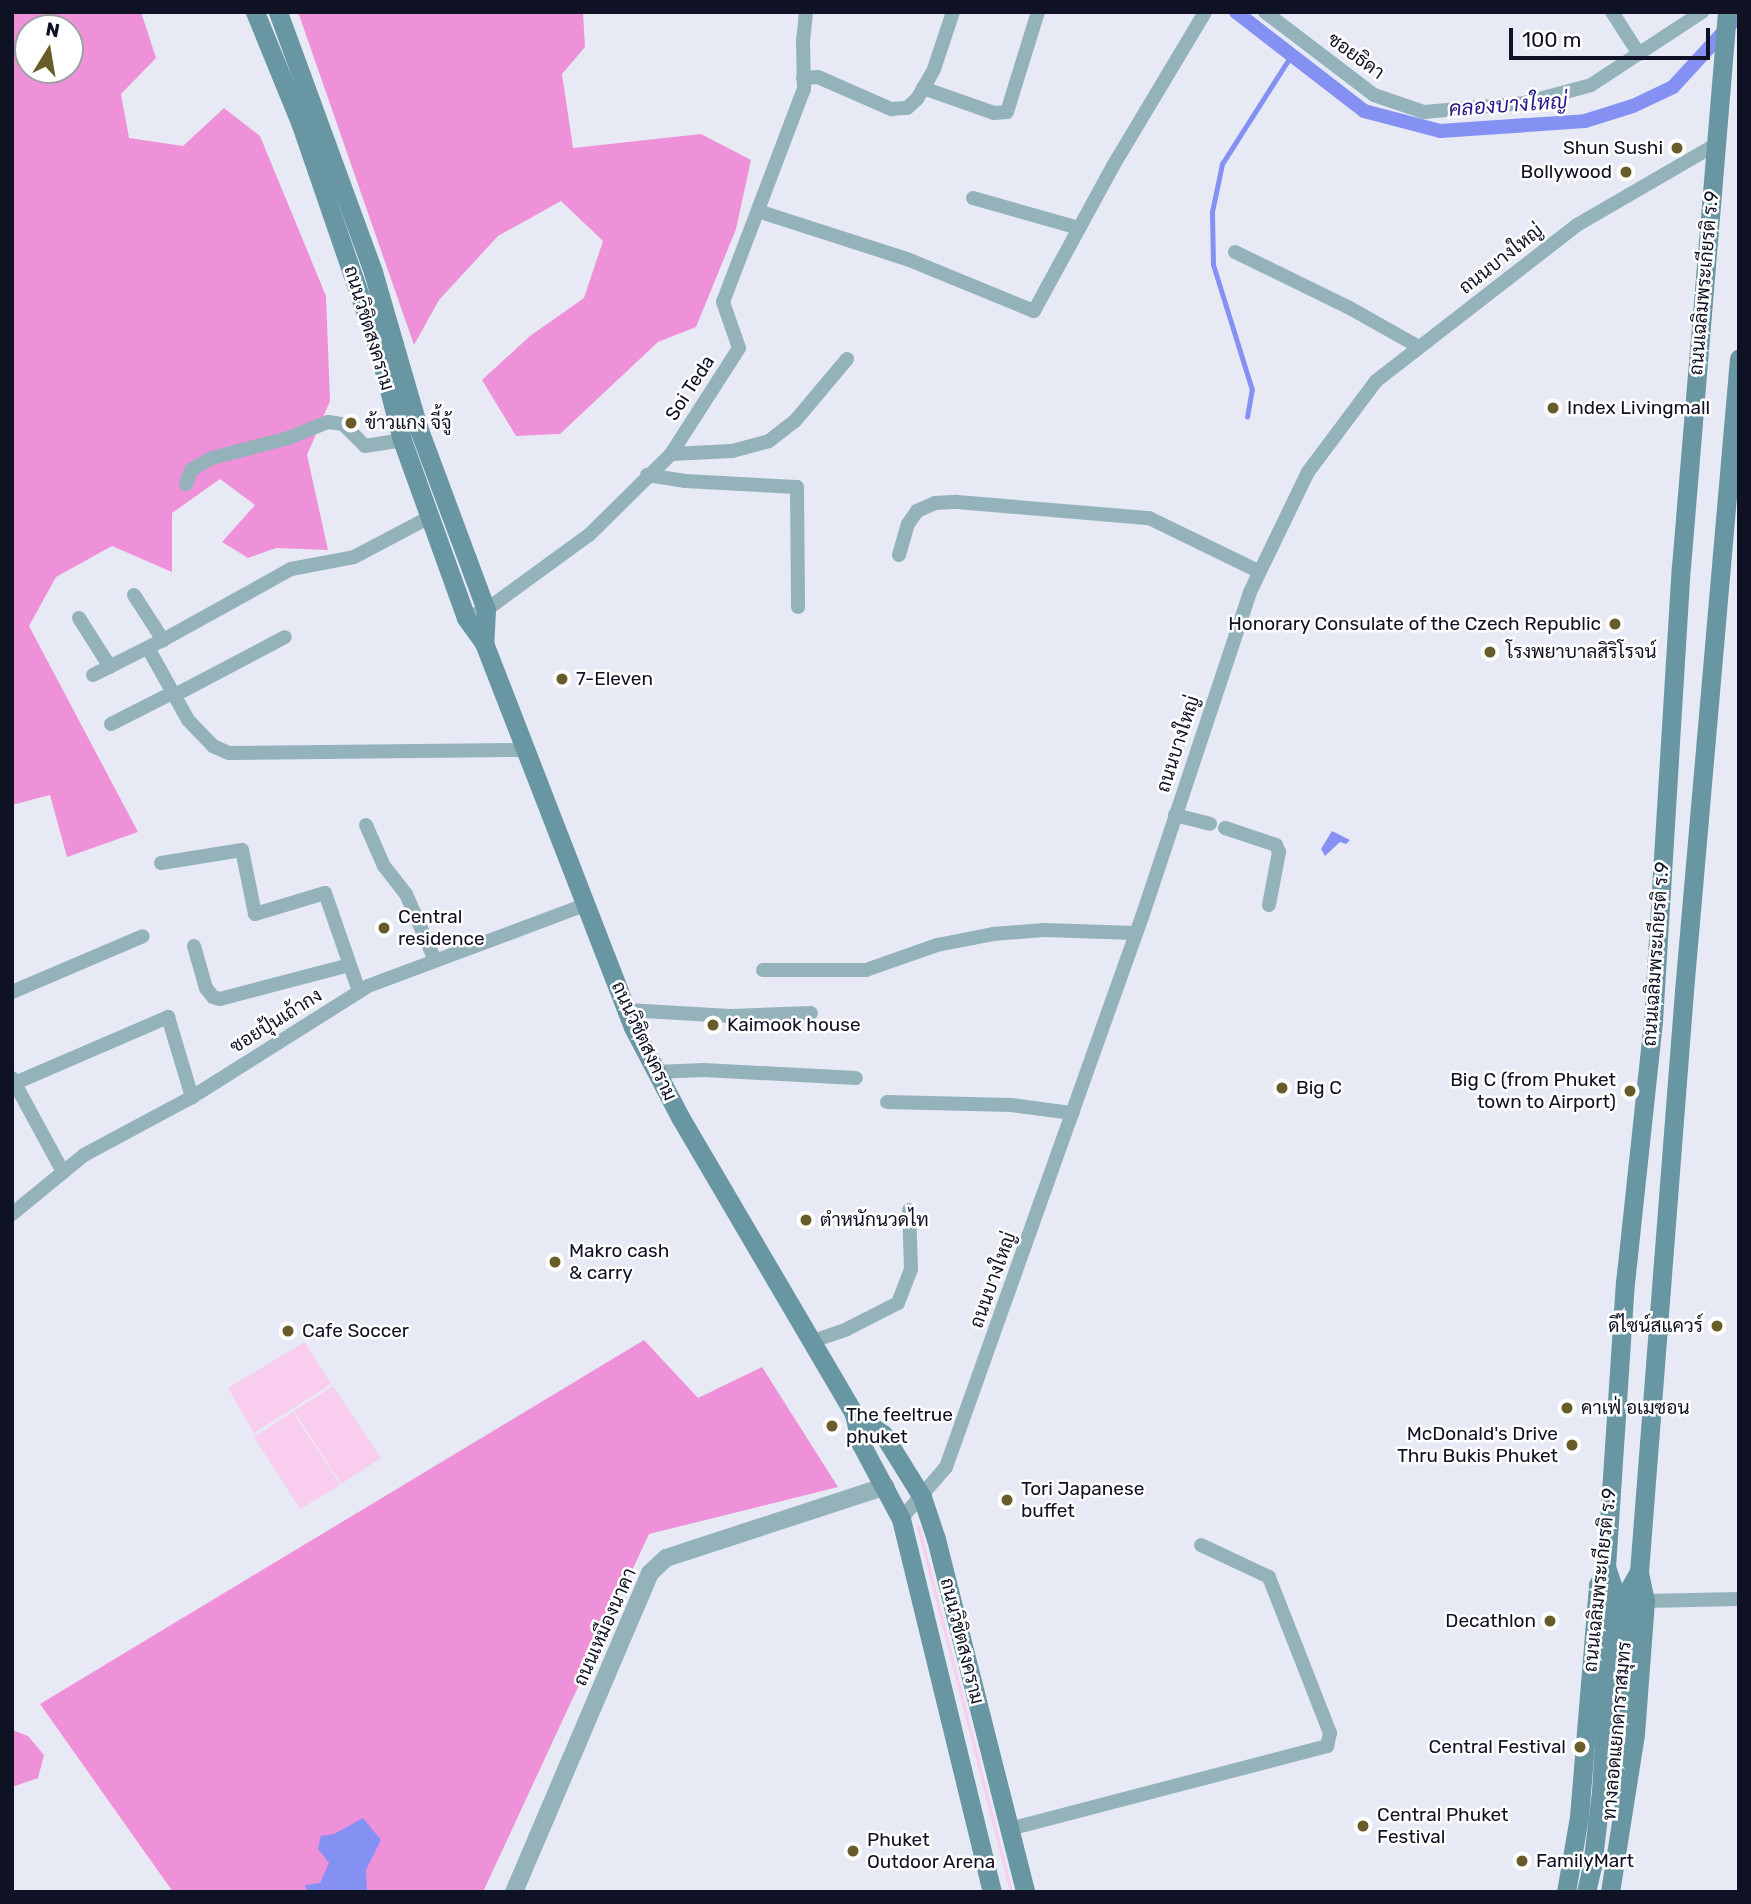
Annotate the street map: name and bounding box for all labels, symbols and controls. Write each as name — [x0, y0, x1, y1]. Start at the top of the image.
north arrow — [14, 14, 84, 84]
scale bar — [1513, 14, 1714, 58]
text: N — [44, 17, 62, 42]
text: 100 m — [1522, 27, 1581, 52]
street label: ซอยธิดา — [1323, 28, 1389, 84]
water label: คลองบางใหญ่ — [1448, 88, 1568, 122]
place label: Shun Sushi — [1563, 137, 1663, 159]
marker: Shun Sushi — [1669, 140, 1685, 156]
place label: Bollywood — [1521, 161, 1612, 183]
marker: Bollywood — [1618, 164, 1634, 180]
street label: ถนนเฉลิมพระเกียรติ ร.9 — [1685, 190, 1723, 376]
street label: ถนนบางใหญ่ — [1454, 219, 1548, 299]
street label: ถนนวิชิตสงคราม — [339, 263, 399, 393]
street label: Soi Teda — [660, 351, 720, 425]
place label: Index Livingmall — [1567, 397, 1710, 419]
marker: Index Livingmall — [1545, 400, 1561, 416]
place label: ข้าวแกง จี้จู้ — [365, 412, 452, 434]
marker: ข้าวแกง จี้จู้ — [343, 415, 359, 431]
place label: Honorary Consulate of the Czech Republic — [1227, 613, 1601, 635]
marker: Honorary Consulate of the Czech Republic — [1607, 616, 1623, 632]
place label: โรงพยาบาลสิริโรจน์ — [1506, 641, 1657, 663]
marker: โรงพยาบาลสิริโรจน์ — [1480, 642, 1500, 662]
place label: 7-Eleven — [576, 668, 653, 690]
marker: 7-Eleven — [554, 671, 570, 687]
street label: ถนนบางใหญ่ — [1152, 693, 1204, 795]
street label: ถนนเฉลิมพระเกียรติ ร.9 — [1638, 861, 1674, 1047]
place label: Central residence — [398, 906, 485, 950]
marker: Central residence — [376, 920, 392, 936]
street label: ถนนวิชิตสงคราม — [606, 978, 682, 1104]
street label: ซอยปุ้นเถ้ากง — [226, 984, 326, 1058]
place label: Kaimook house — [727, 1014, 861, 1036]
marker: Kaimook house — [705, 1017, 721, 1033]
place label: Big C (from Phuket town to Airport) — [1450, 1069, 1616, 1113]
place label: Big C — [1296, 1077, 1342, 1099]
marker: Big C — [1274, 1080, 1290, 1096]
marker: Big C (from Phuket town to Airport) — [1622, 1083, 1638, 1099]
place label: ตำหนักนวดไท — [820, 1209, 929, 1231]
marker: ตำหนักนวดไท — [798, 1212, 814, 1228]
street label: ถนนบางใหญ่ — [965, 1229, 1021, 1331]
place label: Makro cash & carry — [569, 1240, 669, 1284]
marker: Makro cash & carry — [547, 1254, 563, 1270]
place label: ดีไซน์สแควร์ — [1608, 1315, 1703, 1337]
marker: ดีไซน์สแควร์ — [1709, 1318, 1725, 1334]
place label: Cafe Soccer — [302, 1320, 409, 1342]
marker: Cafe Soccer — [280, 1323, 296, 1339]
place label: คาเฟ่ อเมซอน — [1581, 1397, 1690, 1419]
marker: คาเฟ่ อเมซอน — [1559, 1400, 1575, 1416]
place label: The feeltrue phuket — [846, 1404, 953, 1448]
marker: The feeltrue phuket — [824, 1418, 840, 1434]
place label: McDonald's Drive Thru Bukis Phuket — [1397, 1423, 1558, 1467]
marker: McDonald's Drive Thru Bukis Phuket — [1564, 1437, 1580, 1453]
place label: Tori Japanese buffet — [1021, 1478, 1144, 1522]
street label: ถนนเฉลิมพระเกียรติ ร.9 — [1579, 1487, 1621, 1673]
marker: Tori Japanese buffet — [999, 1492, 1015, 1508]
street label: ถนนเหมืองนาคา — [569, 1565, 641, 1689]
street label: ถนนวิชิตสงคราม — [935, 1576, 989, 1706]
place label: Decathlon — [1445, 1610, 1536, 1632]
marker: Decathlon — [1542, 1613, 1558, 1629]
street label: ทางลอดแยกดาราสมุทร — [1598, 1640, 1636, 1822]
place label: Central Festival — [1429, 1736, 1566, 1758]
marker: Central Festival — [1572, 1739, 1588, 1755]
place label: Central Phuket Festival — [1377, 1804, 1508, 1848]
marker: Central Phuket Festival — [1355, 1818, 1371, 1834]
place label: Phuket Outdoor Arena — [867, 1829, 996, 1873]
marker: Phuket Outdoor Arena — [845, 1843, 861, 1859]
place label: FamilyMart — [1536, 1850, 1634, 1872]
marker: FamilyMart — [1514, 1853, 1530, 1869]

